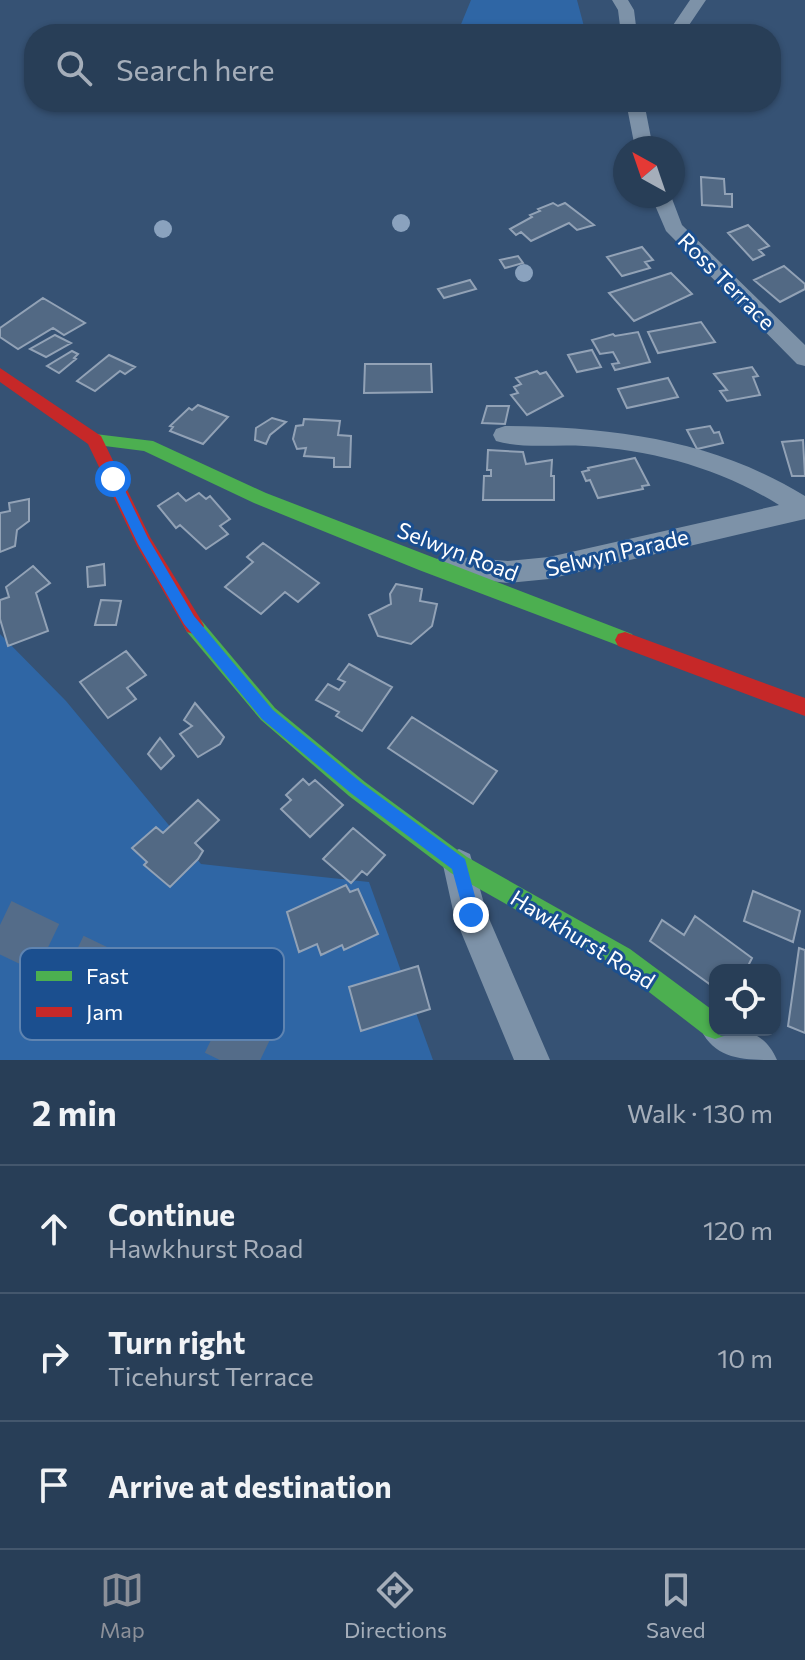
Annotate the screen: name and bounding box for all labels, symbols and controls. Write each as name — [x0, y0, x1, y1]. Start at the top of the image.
search box — [24, 24, 781, 112]
icon: search — [52, 46, 96, 90]
text: Search here — [116, 50, 275, 87]
north arrow — [613, 136, 685, 208]
street label: Ross Terrace — [673, 227, 781, 335]
route start — [95, 461, 131, 497]
street label: Selwyn Road — [394, 516, 522, 586]
street label: Selwyn Parade — [543, 522, 691, 582]
street label: Hawkhurst Road — [506, 884, 660, 994]
route end — [453, 897, 489, 933]
legend — [20, 948, 284, 1040]
text: Fast — [86, 962, 129, 989]
map controls — [709, 964, 781, 1036]
button: locate — [709, 964, 781, 1036]
text: Jam — [86, 998, 123, 1025]
text: 2 min — [32, 1091, 117, 1133]
text: Walk · 130 m — [627, 1097, 773, 1128]
text: Continue — [108, 1195, 235, 1232]
icon: ahead — [32, 1207, 76, 1251]
text: 120 m — [703, 1214, 773, 1245]
text: Hawkhurst Road — [108, 1232, 303, 1263]
text: Turn right — [108, 1323, 245, 1360]
icon: right — [32, 1335, 76, 1379]
text: 10 m — [717, 1342, 773, 1373]
text: Ticehurst Terrace — [108, 1360, 314, 1391]
icon: arrive — [32, 1463, 76, 1507]
text: Arrive at destination — [108, 1467, 392, 1504]
tab: Map — [100, 1568, 145, 1643]
tab: Directions — [344, 1568, 447, 1643]
tab: Saved — [646, 1568, 705, 1643]

